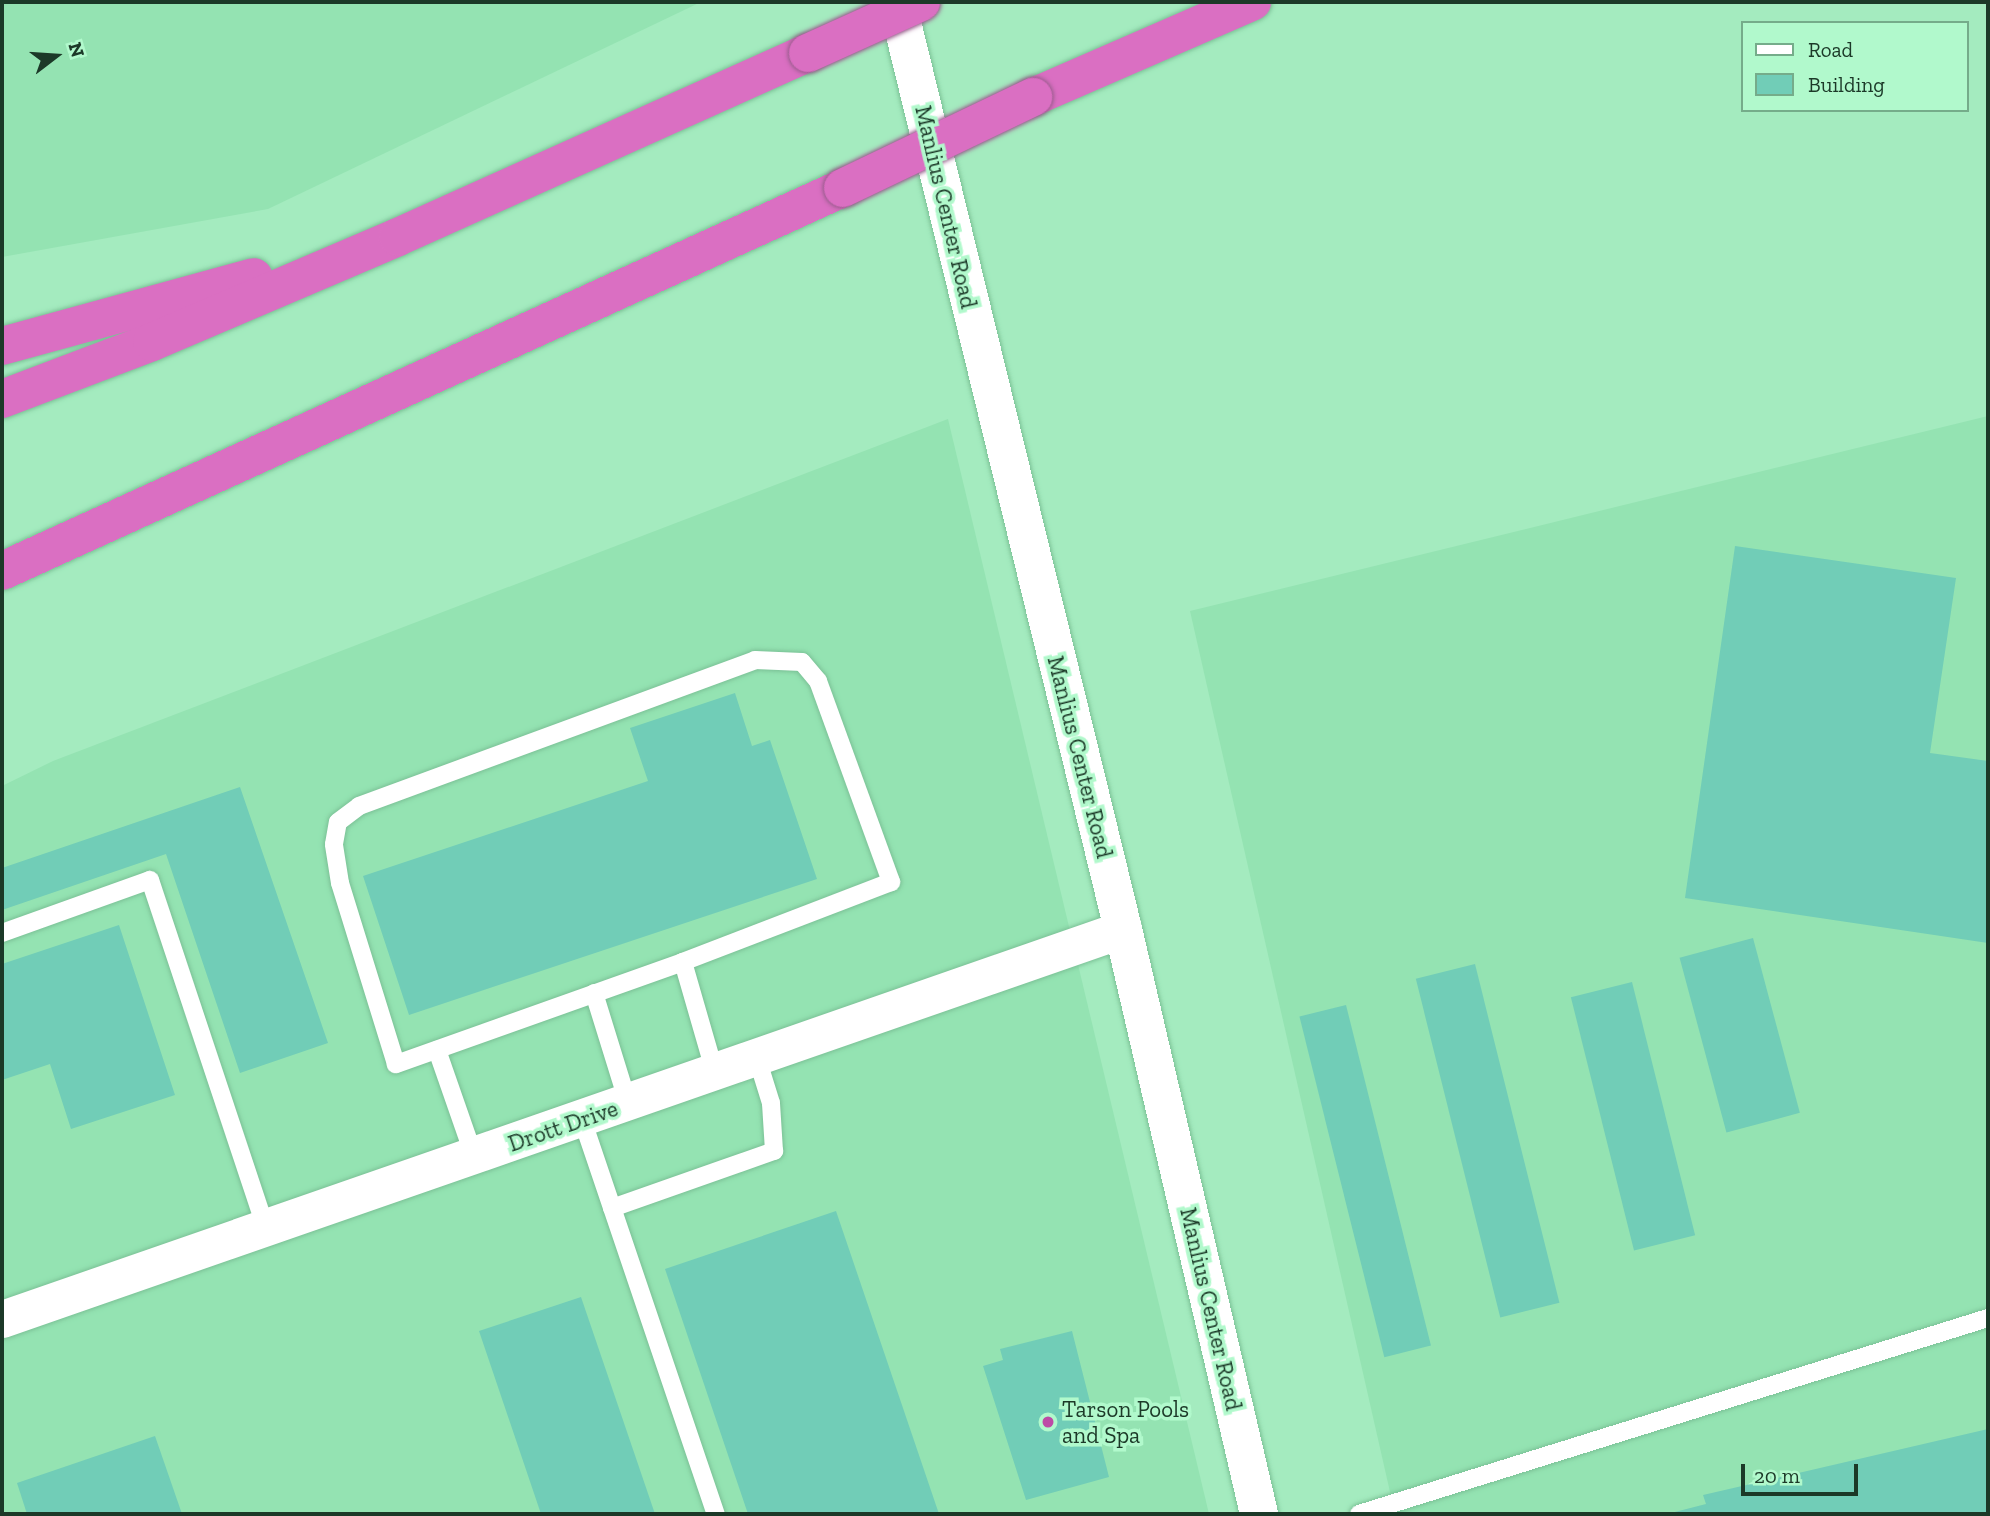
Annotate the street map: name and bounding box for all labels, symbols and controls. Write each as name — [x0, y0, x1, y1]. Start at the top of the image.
north arrow — [21, 21, 91, 91]
legend — [1742, 21, 1969, 112]
text: Road — [1808, 37, 1853, 62]
text: N — [63, 39, 90, 60]
text: Building — [1808, 72, 1885, 97]
street label: Manlius Center Road — [909, 103, 983, 311]
street label: Manlius Center Road — [1041, 653, 1119, 861]
street label: Drott Drive — [505, 1094, 621, 1158]
street label: Manlius Center Road — [1174, 1205, 1248, 1413]
place label: Tarson Pools and Spa — [1062, 1395, 1189, 1449]
marker: Tarson Pools and Spa — [1040, 1414, 1056, 1430]
scale bar — [1745, 1450, 1862, 1494]
text: 20 m — [1754, 1463, 1800, 1488]

